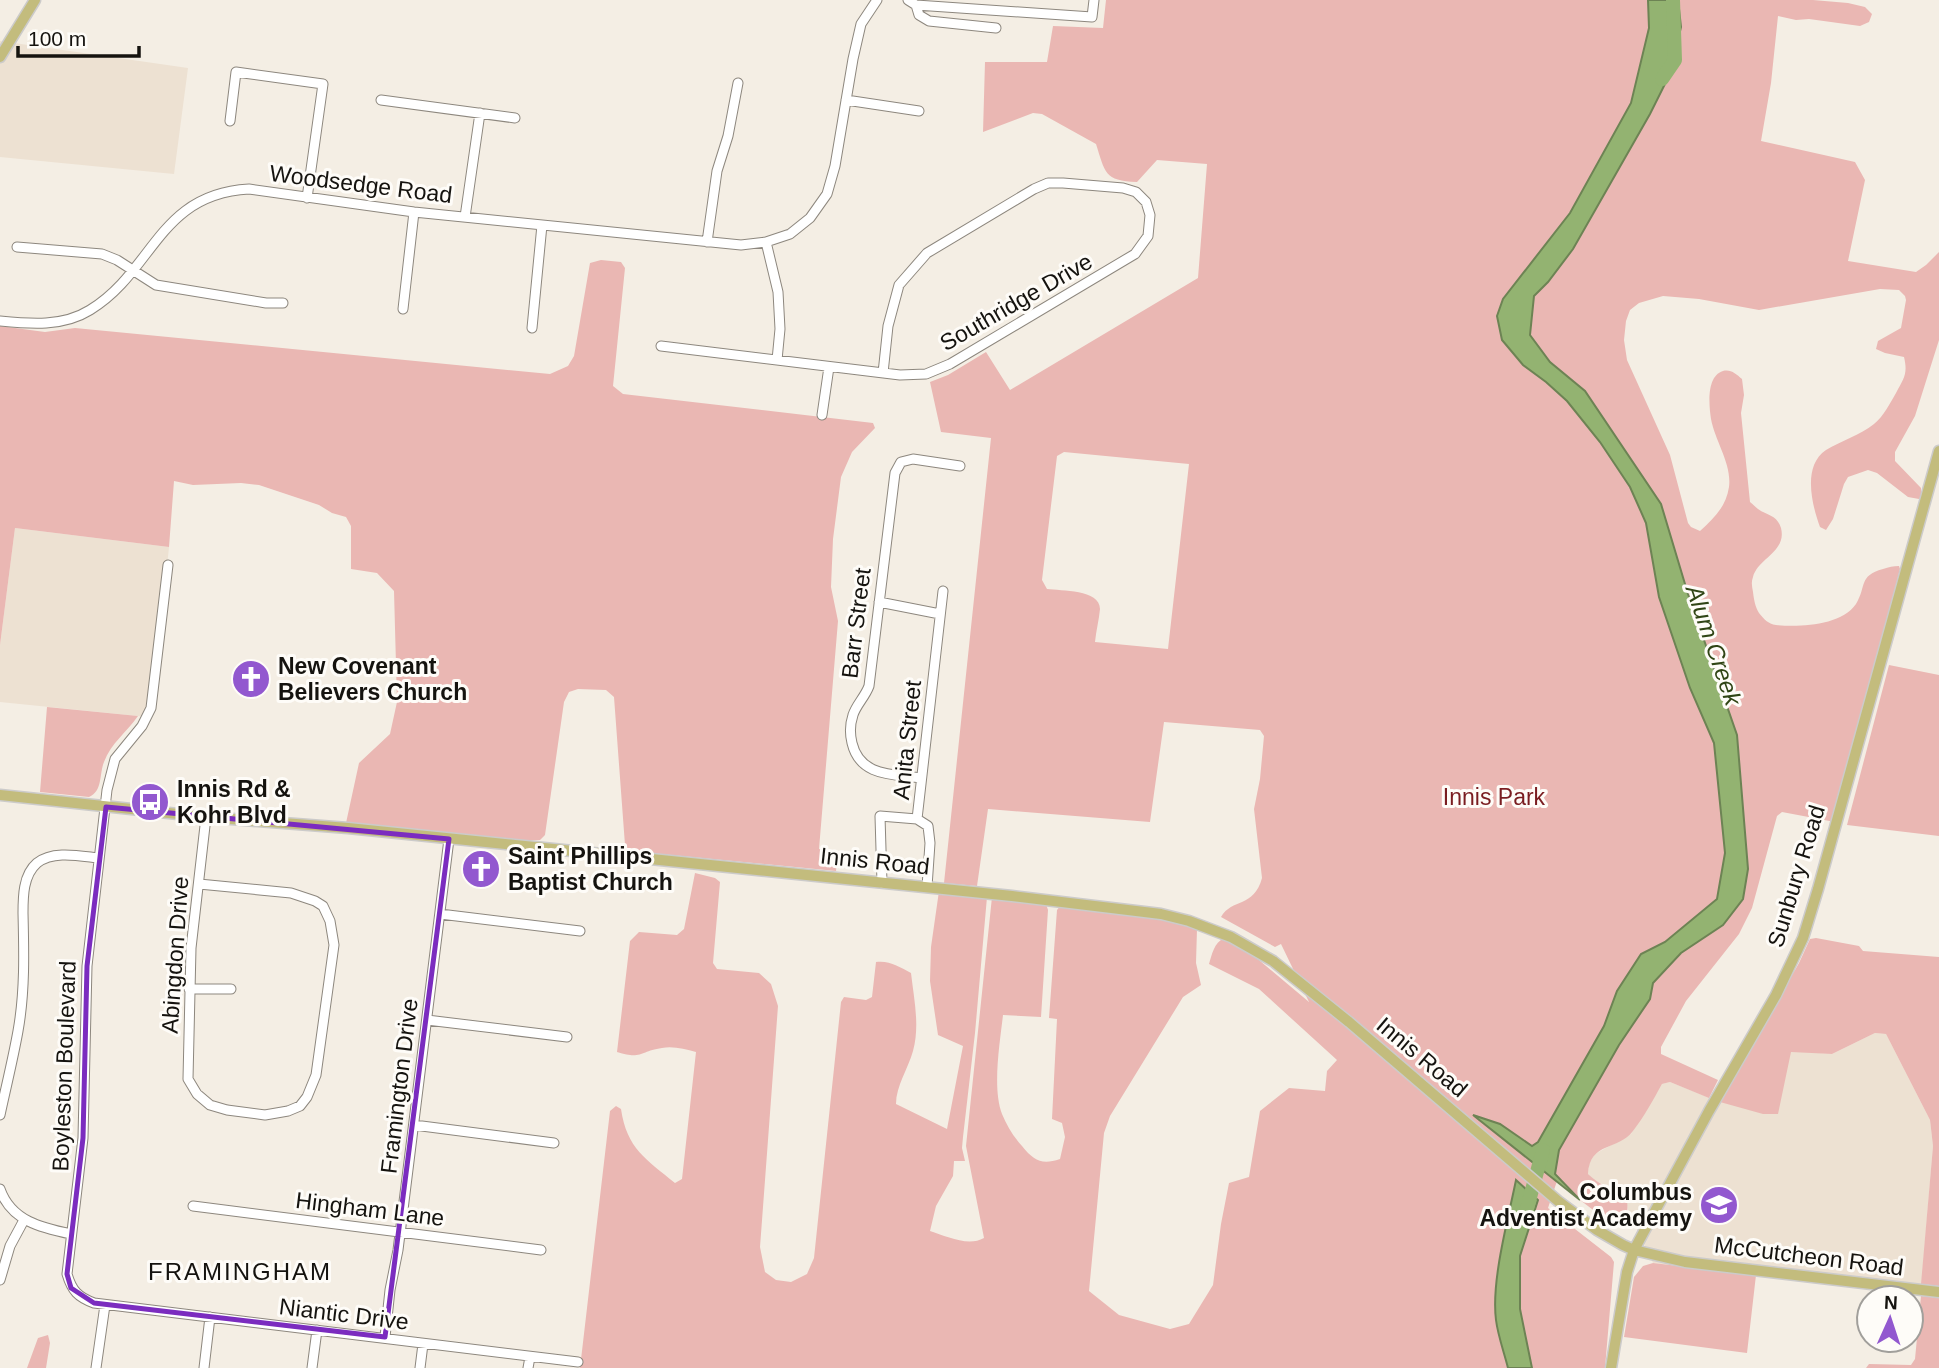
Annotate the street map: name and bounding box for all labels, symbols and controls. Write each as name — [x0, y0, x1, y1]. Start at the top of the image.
scale bar — [18, 14, 138, 58]
text: 100 m — [28, 27, 86, 50]
street label: Woodsedge Road — [268, 160, 454, 208]
street label: Southridge Drive — [935, 248, 1097, 356]
street label: Barr Street — [836, 566, 876, 680]
water label: Alum Creek — [1680, 579, 1748, 711]
place label: New Covenant Believers Church — [278, 653, 467, 705]
church icon: New Covenant Believers Church — [230, 658, 272, 700]
street label: Anita Street — [888, 678, 926, 801]
place label: Innis Rd & Kohr Blvd — [177, 776, 291, 828]
bus stop icon: Innis Rd & Kohr Blvd — [129, 781, 171, 823]
park label: Innis Park — [1443, 784, 1546, 810]
street label: Sunbury Road — [1762, 802, 1830, 950]
street label: Innis Road — [819, 842, 931, 880]
place label: Saint Phillips Baptist Church — [508, 843, 673, 895]
church icon: Saint Phillips Baptist Church — [460, 848, 502, 890]
street label: Abingdon Drive — [157, 876, 193, 1034]
street label: Boyleston Boulevard — [47, 960, 81, 1172]
street label: Framington Drive — [375, 997, 423, 1175]
street label: Innis Road — [1372, 1012, 1472, 1102]
place label: Columbus Adventist Academy — [1479, 1179, 1692, 1231]
school or university icon: Columbus Adventist Academy — [1698, 1184, 1740, 1226]
street label: Hingham Lane — [294, 1187, 446, 1231]
street label: McCutcheon Road — [1713, 1231, 1905, 1281]
district label: FRAMINGHAM — [148, 1258, 332, 1285]
north arrow — [1855, 1284, 1925, 1354]
text: N — [1883, 1292, 1898, 1313]
street label: Niantic Drive — [278, 1293, 410, 1335]

